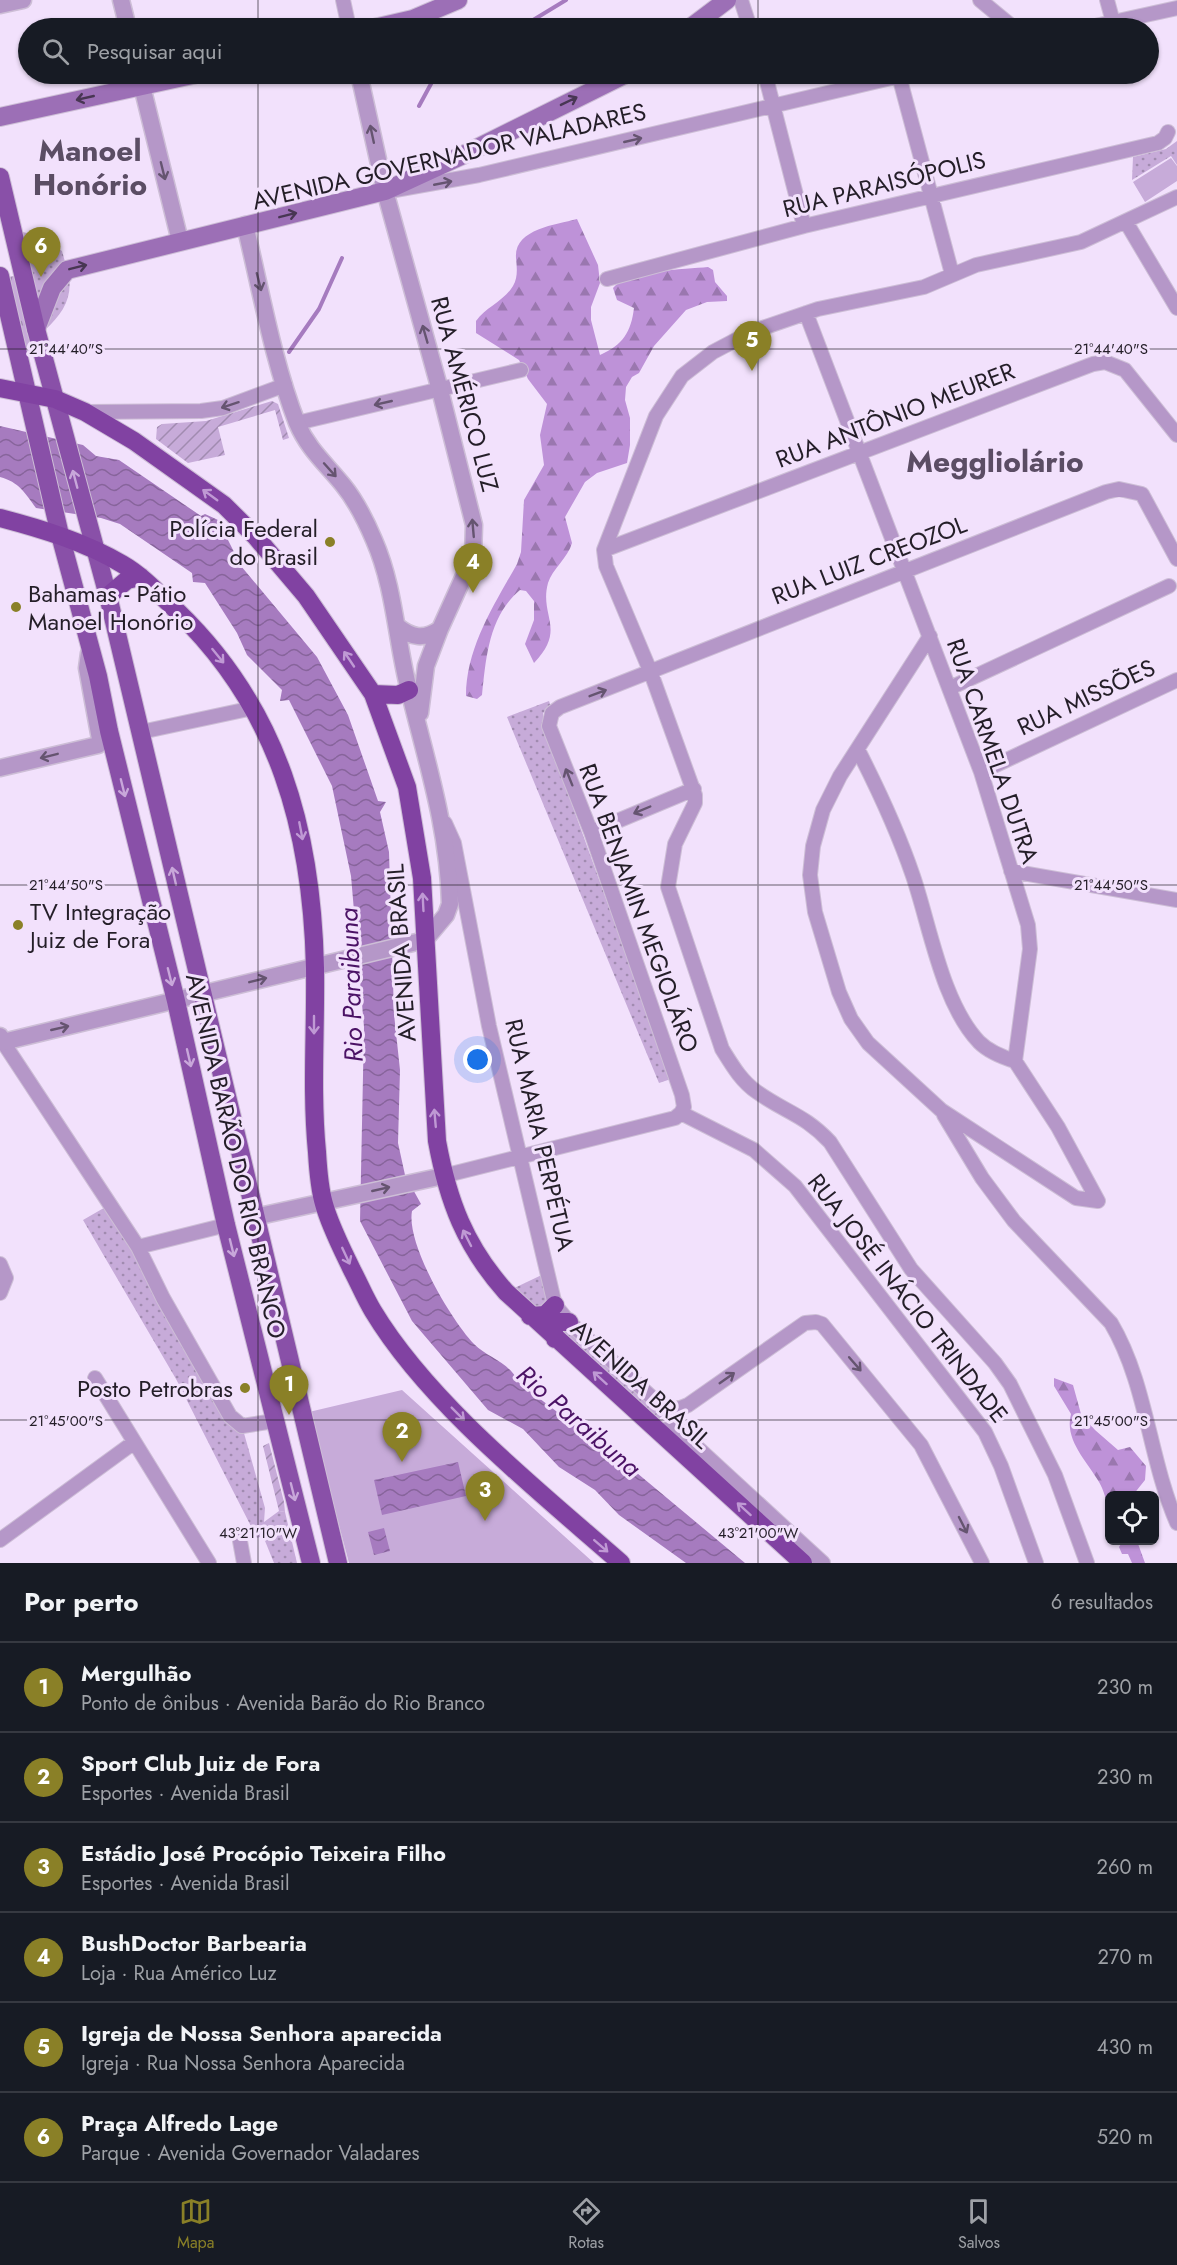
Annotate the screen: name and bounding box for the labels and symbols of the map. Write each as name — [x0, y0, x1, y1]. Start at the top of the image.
one-way arrow — [75, 93, 94, 105]
street label: AVENIDA GOVERNADOR VALADARES — [249, 94, 649, 218]
one-way arrow — [560, 95, 578, 106]
one-way arrow — [366, 125, 378, 144]
district label: Manoel Honório — [33, 129, 147, 206]
one-way arrow — [623, 133, 642, 145]
street label: RUA PARAISÓPOLIS — [779, 142, 989, 226]
one-way arrow — [157, 161, 169, 180]
one-way arrow — [432, 177, 452, 188]
one-way arrow — [278, 209, 297, 221]
pin: 6 — [22, 228, 60, 277]
one-way arrow — [68, 261, 87, 272]
one-way arrow — [254, 272, 266, 291]
street label: RUA AMÉRICO LUZ — [422, 292, 508, 496]
pin: 5 — [732, 322, 771, 371]
one-way arrow — [418, 325, 430, 344]
text: 21°44'40"S — [29, 338, 103, 360]
text: 21°44'40"S — [1074, 338, 1148, 360]
street label: RUA ANTÔNIO MEURER — [771, 353, 1020, 477]
one-way arrow — [374, 398, 393, 410]
one-way arrow — [221, 400, 240, 411]
district label: Meggliolário — [906, 440, 1084, 483]
one-way arrow — [323, 463, 337, 478]
one-way arrow — [69, 469, 80, 488]
one-way arrow — [203, 489, 219, 501]
street label: RUA LUIZ CREOZOL — [766, 507, 972, 613]
place label: Polícia Federal do Brasil — [169, 511, 318, 574]
one-way arrow — [467, 518, 478, 538]
marker: Polícia Federal do Brasil — [323, 535, 337, 549]
pin: 4 — [454, 544, 492, 593]
place label: Bahamas - Pátio Manoel Honório — [28, 576, 193, 639]
marker: Bahamas - Pátio Manoel Honório — [9, 600, 23, 614]
street label: RUA CARMELA DUTRA — [938, 634, 1048, 868]
one-way arrow — [211, 648, 224, 664]
street label: RUA MISSÕES — [1011, 650, 1161, 744]
one-way arrow — [343, 651, 355, 668]
one-way arrow — [588, 687, 606, 698]
one-way arrow — [40, 751, 59, 763]
street label: RUA BENJAMIN MEGIOLÁRO — [570, 759, 708, 1057]
one-way arrow — [563, 769, 574, 787]
one-way arrow — [118, 778, 130, 797]
one-way arrow — [634, 805, 652, 816]
one-way arrow — [296, 821, 307, 840]
street label: AVENIDA BRASIL — [377, 863, 425, 1043]
one-way arrow — [168, 867, 180, 886]
text: 21°44'50"S — [29, 874, 103, 896]
text: 21°44'50"S — [1074, 874, 1148, 896]
one-way arrow — [418, 893, 429, 913]
place label: TV Integração Juiz de Fora — [27, 894, 171, 957]
water label: Rio Paraibuna — [329, 907, 373, 1063]
marker: TV Integração Juiz de Fora — [11, 918, 25, 932]
one-way arrow — [164, 967, 176, 986]
street label: AVENIDA BARÃO DO RIO BRANCO — [177, 970, 295, 1342]
one-way arrow — [248, 974, 267, 986]
one-way arrow — [308, 1014, 320, 1034]
street label: RUA MARIA PERPÉTUA — [496, 1015, 584, 1255]
one-way arrow — [51, 1022, 70, 1034]
your location — [463, 1045, 492, 1074]
one-way arrow — [183, 1048, 195, 1067]
one-way arrow — [429, 1108, 440, 1128]
street label: RUA JOSÉ INÁCIO TRINDADE — [799, 1166, 1017, 1430]
one-way arrow — [371, 1182, 390, 1194]
one-way arrow — [460, 1229, 472, 1247]
one-way arrow — [226, 1238, 238, 1257]
one-way arrow — [340, 1247, 352, 1265]
street label: AVENIDA BRASIL — [563, 1311, 719, 1457]
water label: Rio Paraibuna — [508, 1356, 650, 1486]
one-way arrow — [849, 1356, 862, 1372]
pin: 1 — [270, 1366, 308, 1415]
place label: Posto Petrobras — [77, 1371, 233, 1406]
one-way arrow — [593, 1371, 608, 1385]
one-way arrow — [718, 1372, 735, 1384]
marker: Posto Petrobras — [238, 1381, 252, 1395]
one-way arrow — [451, 1407, 466, 1422]
text: 21°45'00"S — [29, 1410, 103, 1432]
text: 21°45'00"S — [1074, 1410, 1148, 1432]
pin: 2 — [382, 1412, 422, 1462]
pin: 3 — [466, 1472, 504, 1521]
one-way arrow — [287, 1483, 299, 1502]
one-way arrow — [737, 1503, 752, 1517]
one-way arrow — [957, 1516, 969, 1533]
text: 43°21'10"W — [219, 1522, 297, 1544]
text: 43°21'00"W — [718, 1522, 798, 1544]
one-way arrow — [594, 1539, 609, 1553]

